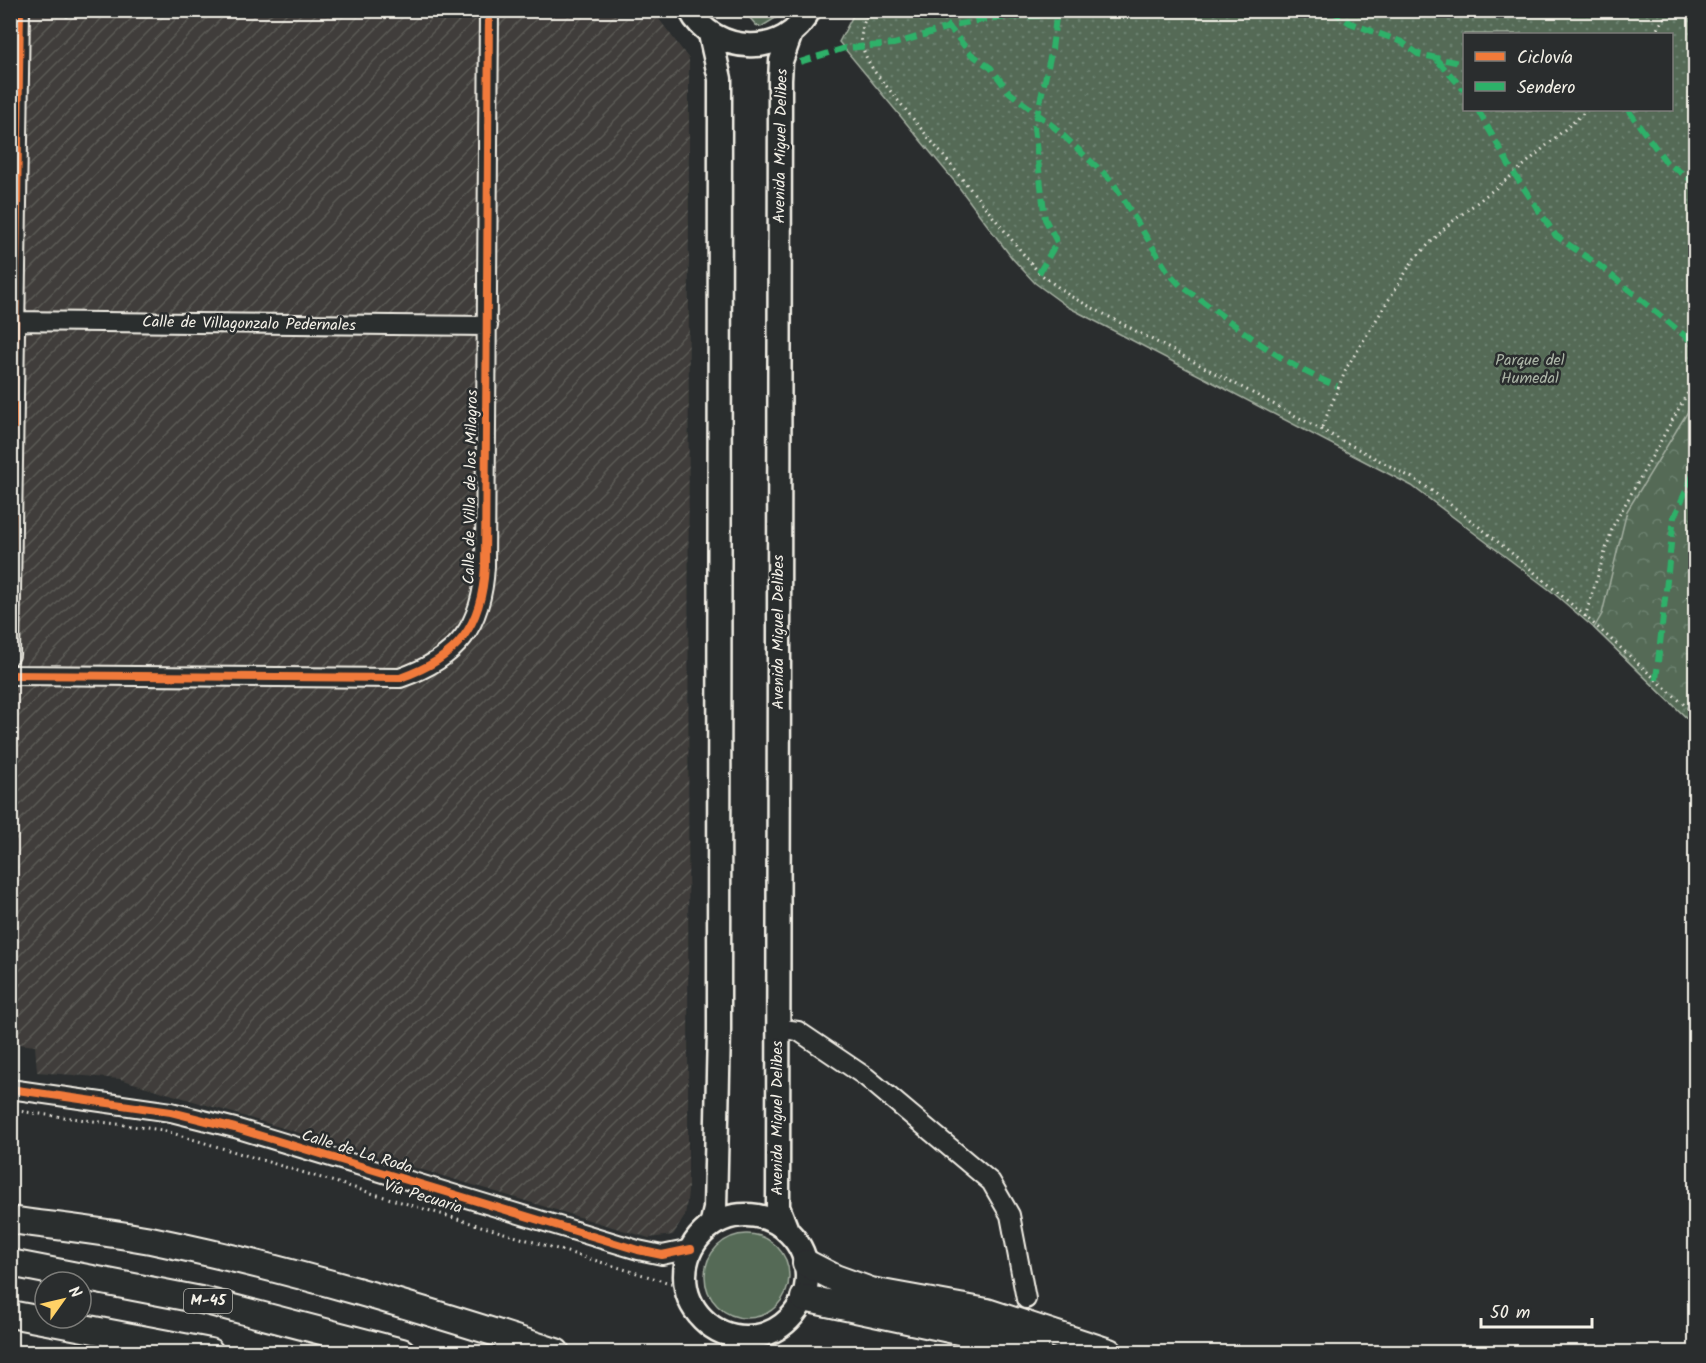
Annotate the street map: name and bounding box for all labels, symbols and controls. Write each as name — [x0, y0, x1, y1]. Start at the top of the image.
legend — [1463, 33, 1673, 111]
text: Ciclovía — [1517, 44, 1573, 73]
street label: Avenida Miguel Delibes — [767, 68, 795, 224]
text: Sendero — [1517, 74, 1575, 103]
street label: Calle de Villagonzalo Pedernales — [142, 310, 356, 338]
park label: Parque del Humedal — [1495, 348, 1565, 391]
street label: Calle de Villa de los Milagros — [457, 389, 485, 585]
street label: Avenida Miguel Delibes — [766, 554, 791, 709]
street label: Avenida Miguel Delibes — [765, 1040, 790, 1195]
street label: Calle de La Roda — [298, 1123, 416, 1181]
street label: Vía Pecuaria — [381, 1173, 465, 1221]
north arrow — [33, 1270, 93, 1330]
text: N — [61, 1281, 87, 1304]
road number: M-45 — [184, 1289, 232, 1313]
scale bar — [1481, 1291, 1592, 1329]
text: 50 m — [1490, 1299, 1530, 1328]

